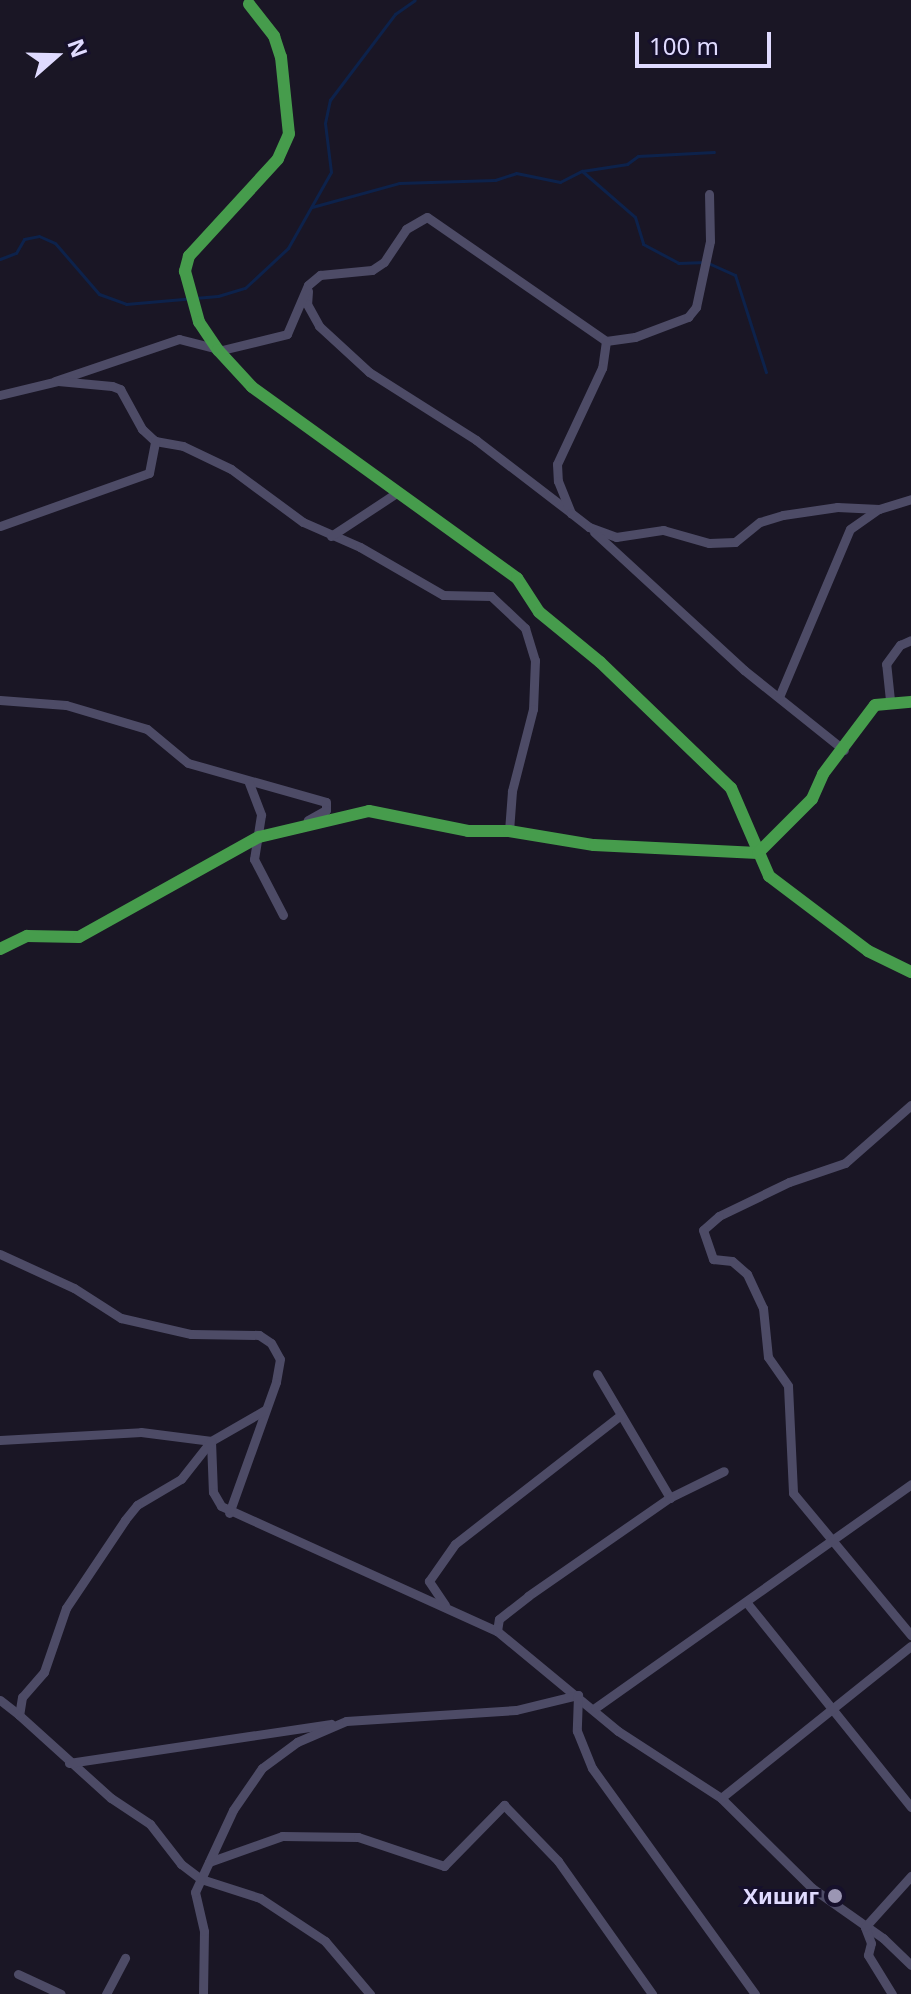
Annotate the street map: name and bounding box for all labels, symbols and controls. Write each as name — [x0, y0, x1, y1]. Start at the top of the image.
north arrow — [16, 16, 96, 96]
scale bar — [639, 16, 775, 66]
text: 100 m — [649, 29, 719, 62]
text: N — [61, 34, 96, 61]
place label: Хишиг — [743, 1883, 819, 1909]
marker: Хишиг — [826, 1887, 844, 1905]

